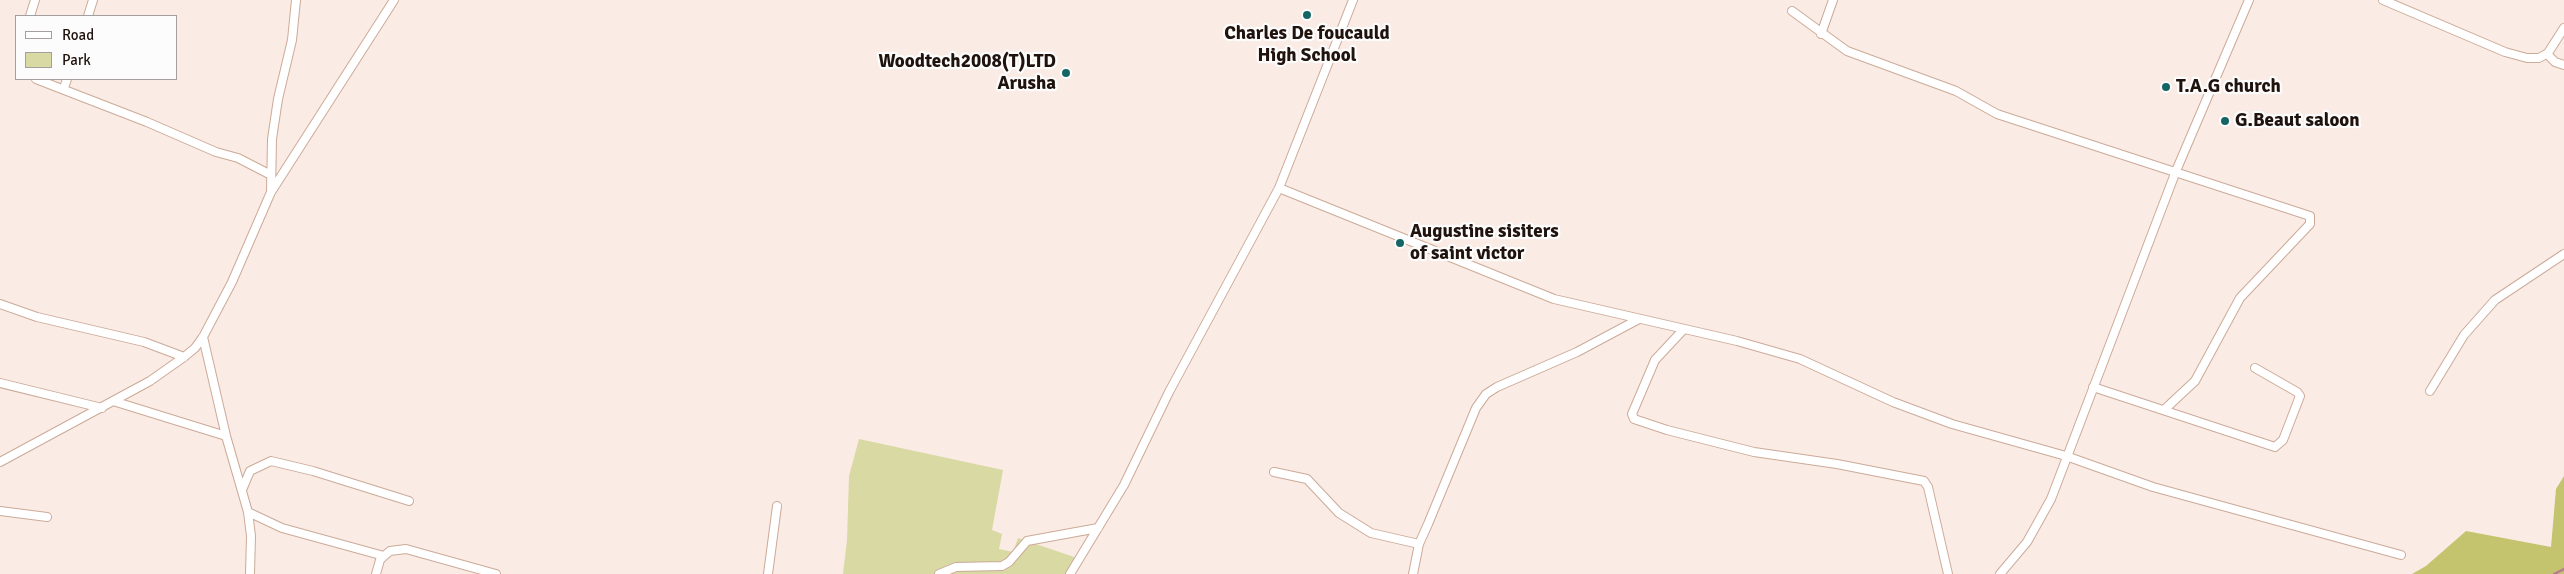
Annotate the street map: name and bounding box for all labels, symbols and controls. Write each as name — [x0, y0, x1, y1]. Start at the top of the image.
marker: Charles De foucauld High School — [1301, 9, 1313, 21]
legend — [15, 15, 178, 80]
place label: Charles De foucauld High School — [1224, 23, 1390, 67]
text: Road — [62, 26, 94, 44]
text: Park — [62, 51, 91, 69]
place label: Woodtech2008(T)LTD Arusha — [878, 51, 1056, 95]
marker: Woodtech2008(T)LTD Arusha — [1060, 67, 1072, 79]
place label: T.A.G church — [2176, 76, 2281, 98]
marker: T.A.G church — [2160, 81, 2172, 93]
place label: G.Beaut saloon — [2235, 110, 2360, 132]
marker: G.Beaut saloon — [2219, 115, 2231, 127]
place label: Augustine sisiters of saint victor — [1410, 221, 1559, 265]
marker: Augustine sisiters of saint victor — [1394, 237, 1406, 249]

